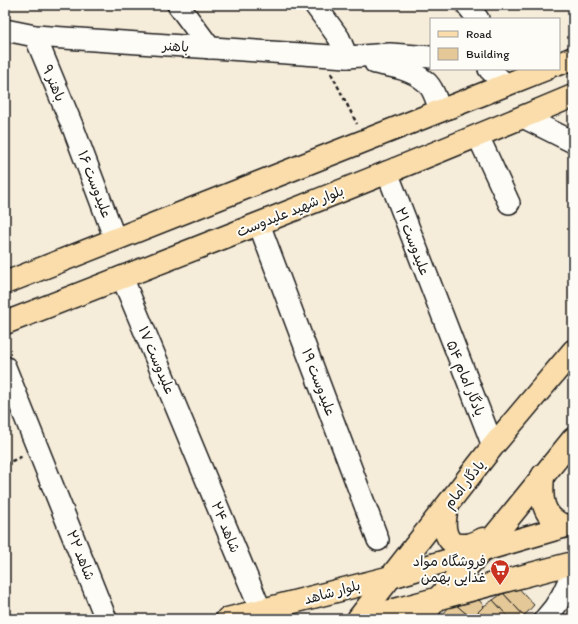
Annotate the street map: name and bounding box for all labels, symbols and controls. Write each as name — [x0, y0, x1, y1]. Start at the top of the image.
legend — [430, 18, 560, 70]
text: Road — [466, 27, 492, 41]
street label: باهنر — [161, 37, 190, 56]
text: Building — [466, 47, 510, 61]
street label: باهنر ۹ — [38, 62, 69, 104]
street label: علیدوست ۱۶ — [74, 148, 115, 220]
street label: بلوار شهید علیدوست — [234, 182, 346, 241]
street label: علیدوست ۲۱ — [392, 205, 433, 278]
street label: علیدوست ۱۷ — [135, 324, 178, 397]
street label: یادگار امام ۵۴ — [441, 338, 488, 419]
street label: علیدوست ۱۹ — [298, 346, 339, 418]
street label: یادگار امام — [440, 457, 490, 513]
street label: شاهد ۲۴ — [208, 499, 244, 555]
street label: شاهد ۲۲ — [63, 528, 98, 583]
place label: فروشگاه مواد غذایی بهمن — [413, 553, 486, 586]
supermarket icon: فروشگاه مواد غذایی بهمن — [489, 558, 511, 586]
street label: بلوار شاهد — [302, 577, 362, 608]

